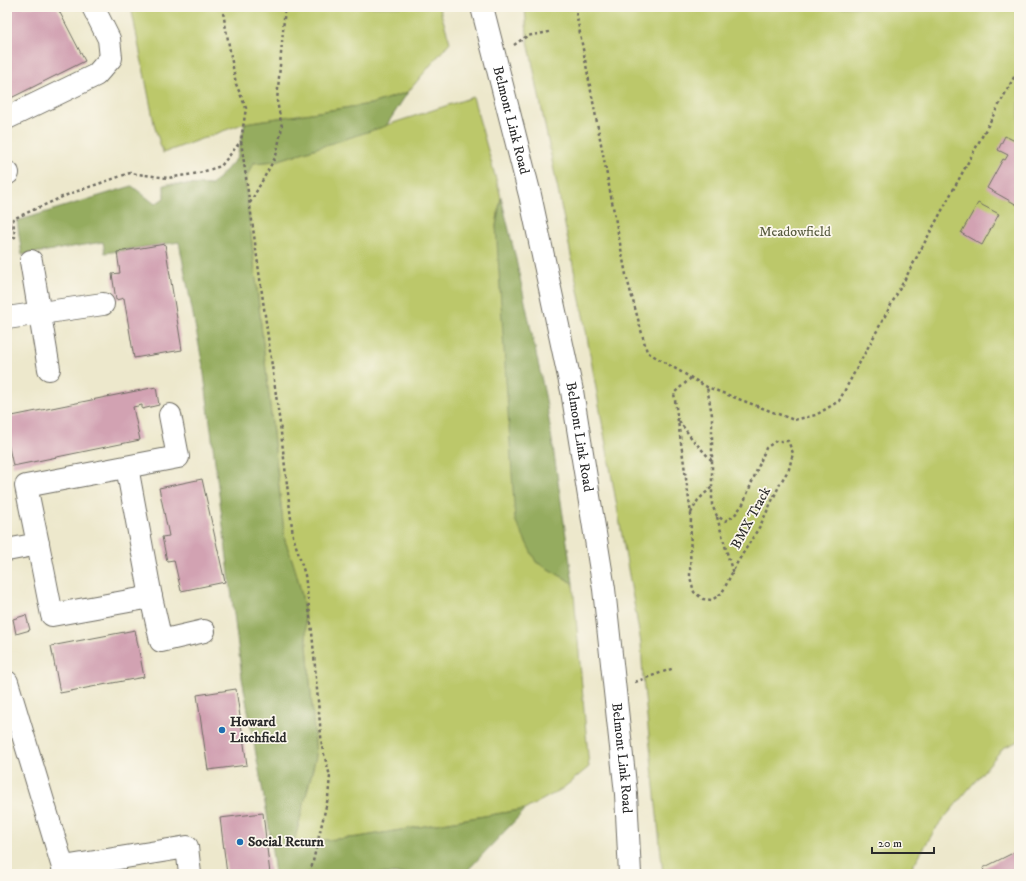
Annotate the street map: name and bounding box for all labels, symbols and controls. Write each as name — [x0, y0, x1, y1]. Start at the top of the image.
street label: Belmont Link Road — [489, 64, 533, 176]
park label: Meadowfield — [759, 223, 831, 241]
street label: Belmont Link Road — [561, 380, 597, 493]
street label: BMX Track — [727, 484, 775, 552]
street label: Belmont Link Road — [607, 702, 636, 814]
place label: Howard Litchfield — [230, 713, 287, 747]
marker: Howard Litchfield — [217, 725, 227, 735]
scale bar — [872, 829, 934, 855]
place label: Social Return — [248, 833, 324, 851]
text: 20 m — [878, 836, 902, 851]
marker: Social Return — [235, 837, 245, 847]

